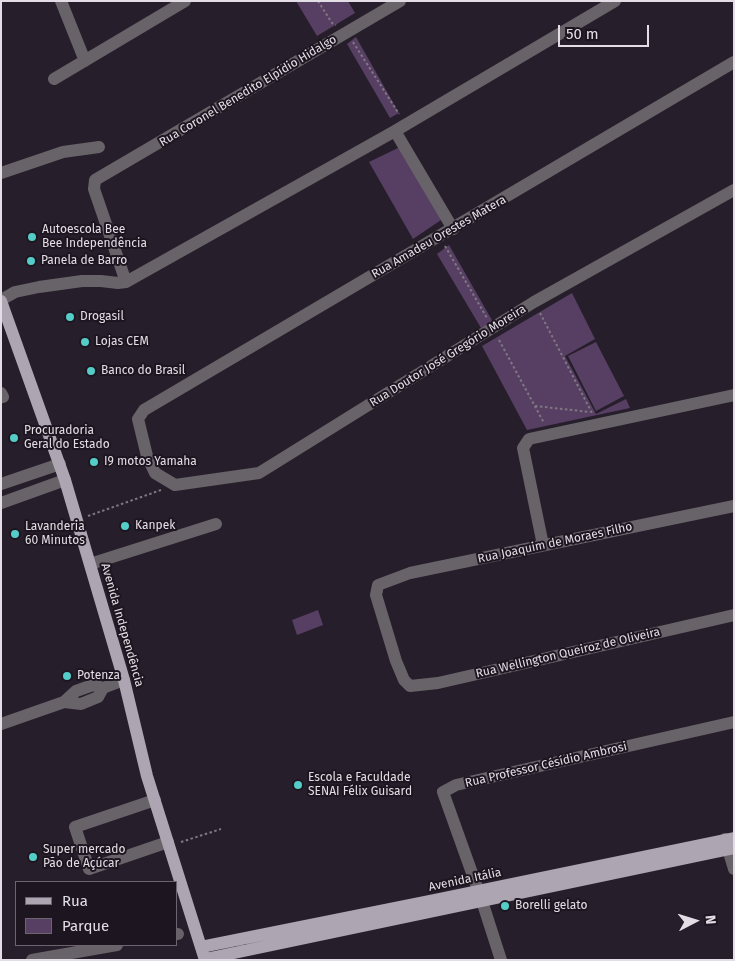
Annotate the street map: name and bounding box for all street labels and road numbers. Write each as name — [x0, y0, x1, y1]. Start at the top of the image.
street label: Rua Coronel Benedito Elpídio Hidalgo — [157, 32, 339, 150]
street label: Rua Amadeu Orestes Matera — [369, 193, 509, 281]
street label: Rua Doutor José Gregório Moreira — [367, 302, 529, 410]
street label: Rua Joaquim de Moraes Filho — [476, 520, 634, 566]
street label: Avenida Independência — [97, 562, 147, 688]
street label: Rua Wellington Queiroz de Oliveira — [474, 625, 662, 681]
street label: Rua Professor Césídio Ambrosi — [464, 739, 628, 791]
street label: Avenida Itália — [427, 865, 503, 895]

